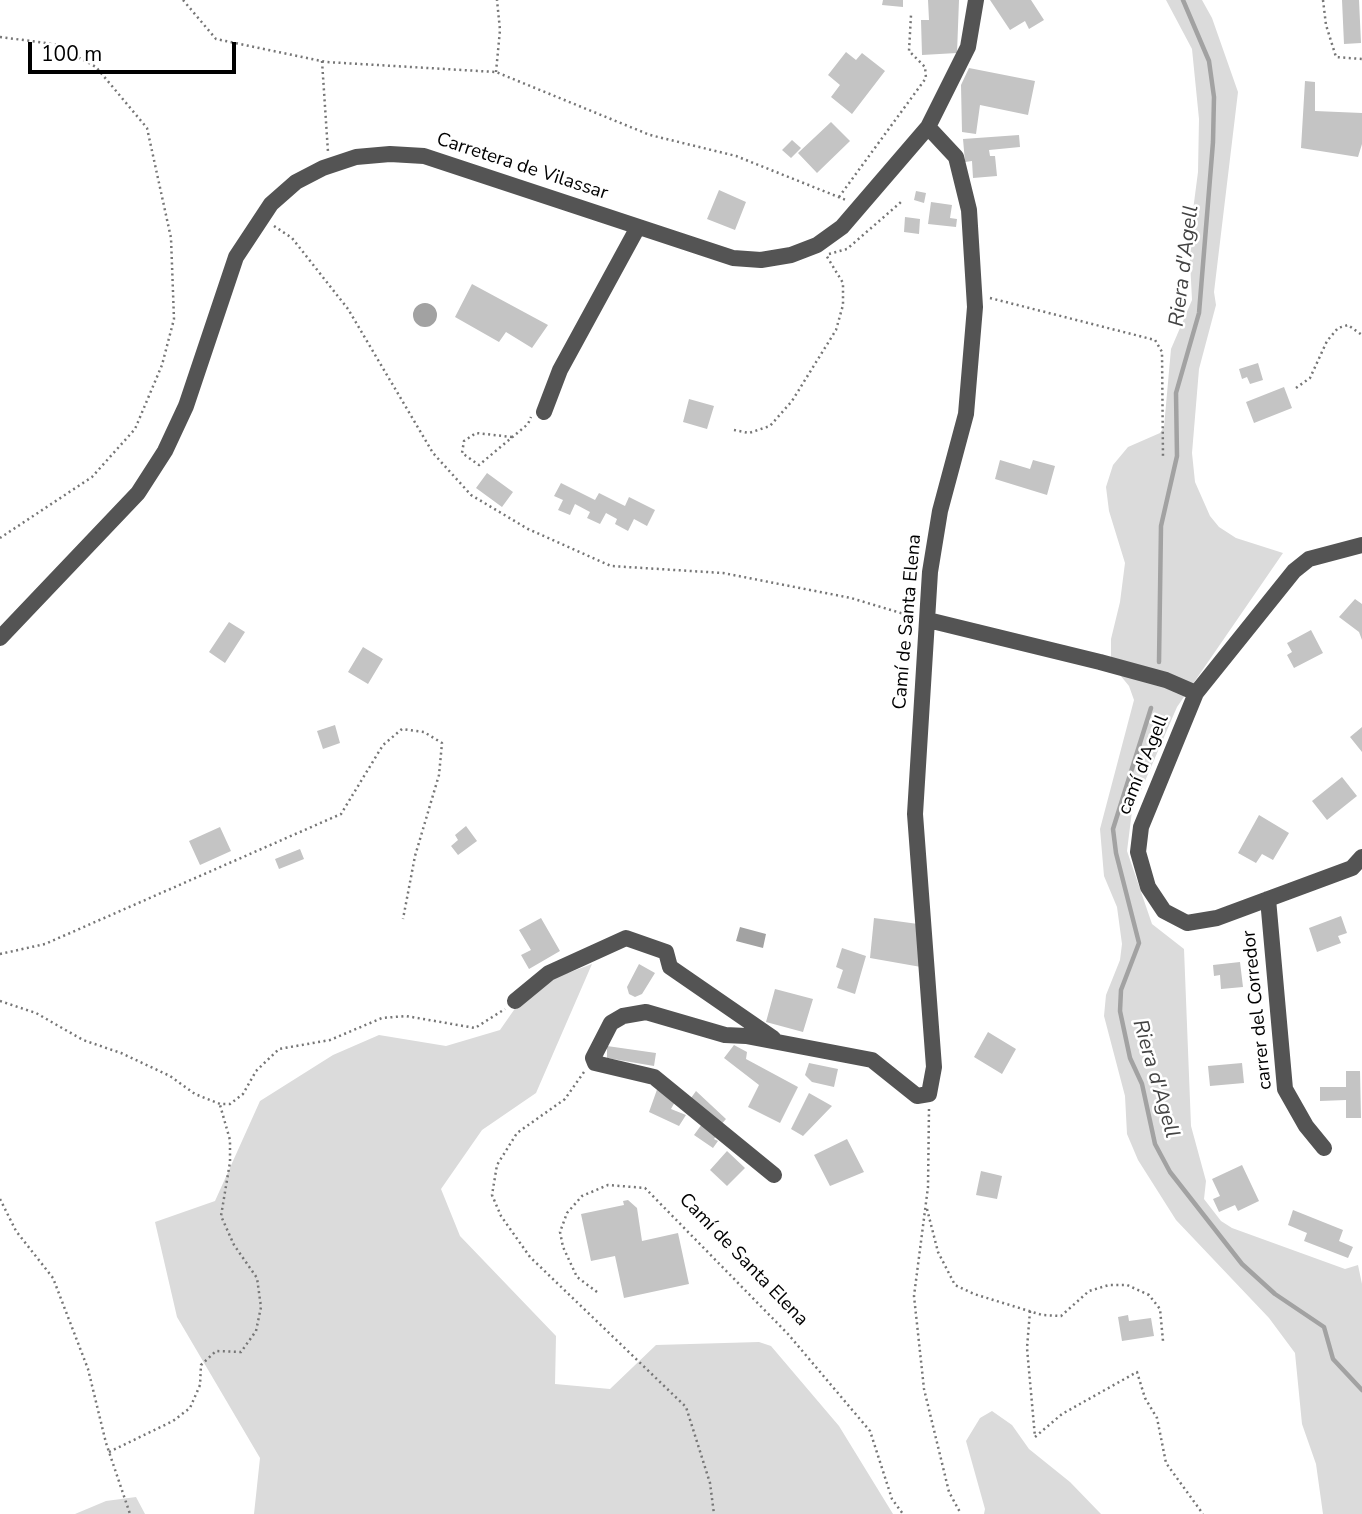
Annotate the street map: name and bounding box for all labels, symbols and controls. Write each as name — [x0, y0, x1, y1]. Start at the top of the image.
scale bar — [32, 28, 240, 72]
text: 100 m — [41, 40, 102, 68]
street label: Carretera de Vilassar — [433, 129, 611, 205]
water label: Riera d'Agell — [1165, 204, 1205, 328]
street label: Camí de Santa Elena — [889, 533, 927, 711]
street label: camí d'Agell — [1114, 712, 1174, 818]
street label: carrer del Corredor — [1238, 929, 1278, 1091]
water label: Riera d'Agell — [1126, 1017, 1184, 1141]
street label: Camí de Santa Elena — [674, 1189, 812, 1331]

